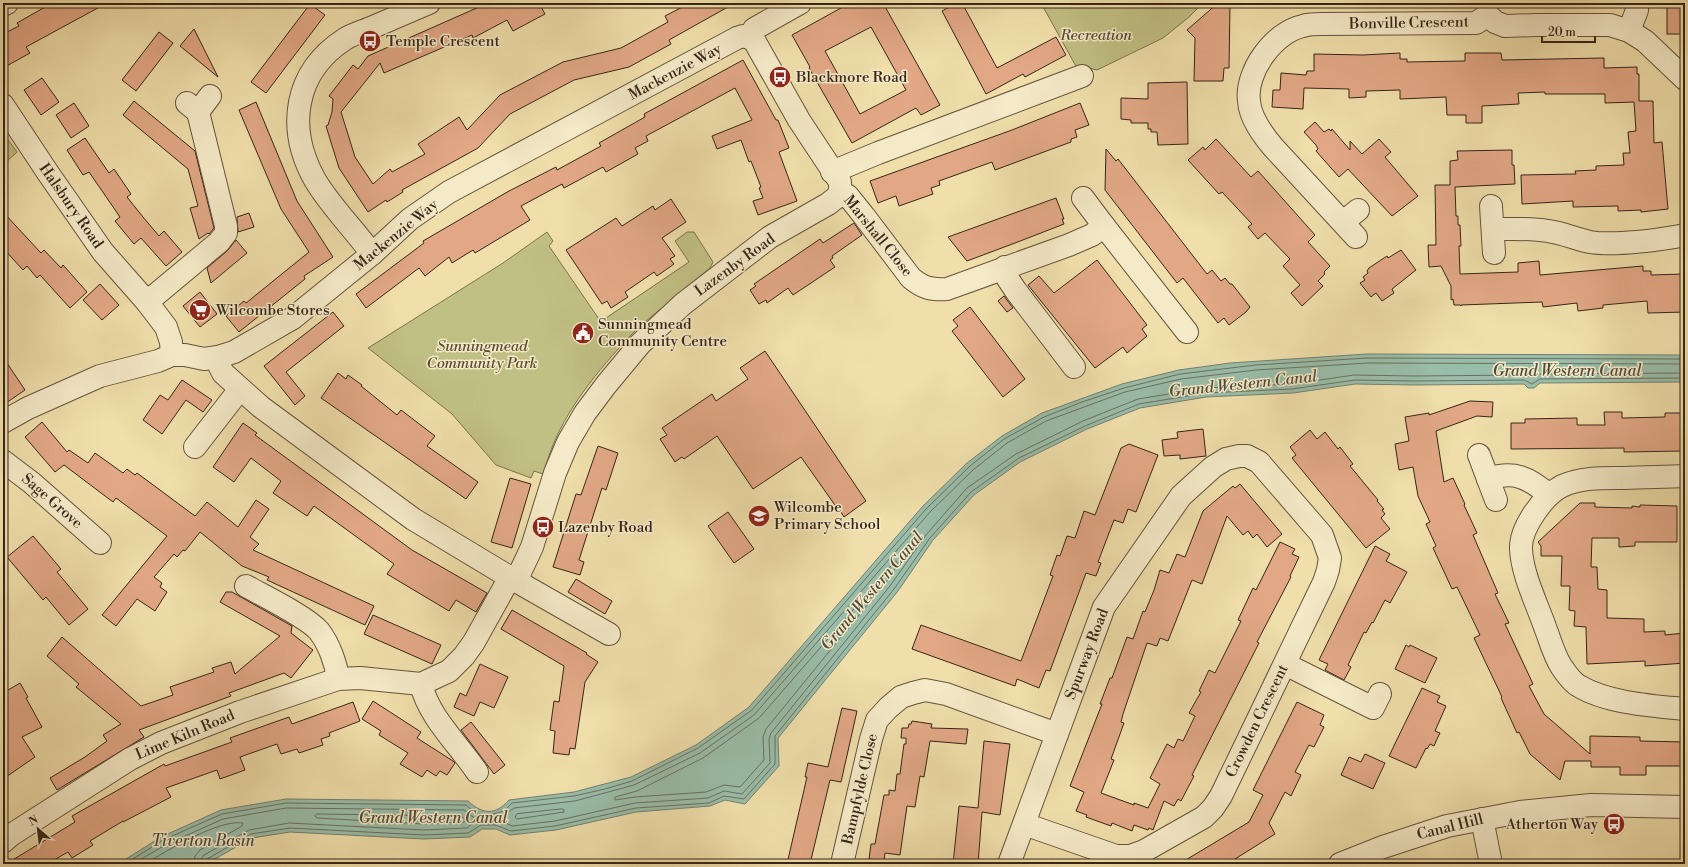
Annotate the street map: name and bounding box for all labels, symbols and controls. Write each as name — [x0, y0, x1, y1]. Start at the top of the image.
street label: Bonville Crescent — [1348, 12, 1470, 34]
scale bar — [1542, 18, 1595, 44]
text: 20 m — [1548, 25, 1576, 40]
park label: Recreation — [1059, 26, 1132, 45]
bus stop icon: Temple Crescent — [357, 28, 383, 54]
place label: Temple Crescent — [386, 32, 501, 51]
street label: Mackenzie Way — [625, 39, 725, 105]
bus stop icon: Blackmore Road — [767, 64, 793, 90]
place label: Blackmore Road — [795, 68, 908, 87]
street label: Halsbury Road — [35, 160, 108, 253]
street label: Marshall Close — [839, 191, 917, 281]
street label: Mackenzie Way — [350, 195, 443, 275]
street label: Lazenby Road — [691, 229, 779, 301]
supermarket icon: Wilcombe Stores — [187, 297, 213, 323]
place label: Wilcombe Stores — [215, 301, 330, 320]
place label: Sunningmead Community Centre — [598, 315, 727, 351]
public building icon: Sunningmead Community Centre — [570, 320, 596, 346]
park label: Sunningmead Community Park — [427, 337, 538, 373]
water label: Grand Western Canal — [1492, 361, 1642, 381]
water label: Grand Western Canal — [1168, 366, 1319, 402]
street label: Sage Grove — [18, 469, 86, 533]
place label: Wilcombe Primary School — [773, 498, 881, 534]
school or university icon: Wilcombe Primary School — [746, 503, 772, 529]
bus stop icon: Lazenby Road — [530, 514, 556, 540]
place label: Lazenby Road — [558, 518, 653, 537]
water label: Grand Western Canal — [816, 527, 928, 655]
street label: Spurway Road — [1061, 605, 1113, 702]
street label: Crowden Crescent — [1221, 661, 1293, 781]
street label: Lime Kiln Road — [133, 705, 238, 764]
street label: Bampfylde Close — [838, 732, 882, 847]
water label: Grand Western Canal — [358, 808, 508, 828]
north arrow — [18, 809, 58, 849]
street label: Canal Hill — [1415, 809, 1486, 844]
bus stop icon: Atherton Way — [1601, 811, 1627, 837]
text: N — [27, 813, 41, 829]
place label: Atherton Way — [1505, 815, 1599, 834]
water label: Tiverton Basin — [151, 831, 256, 851]

